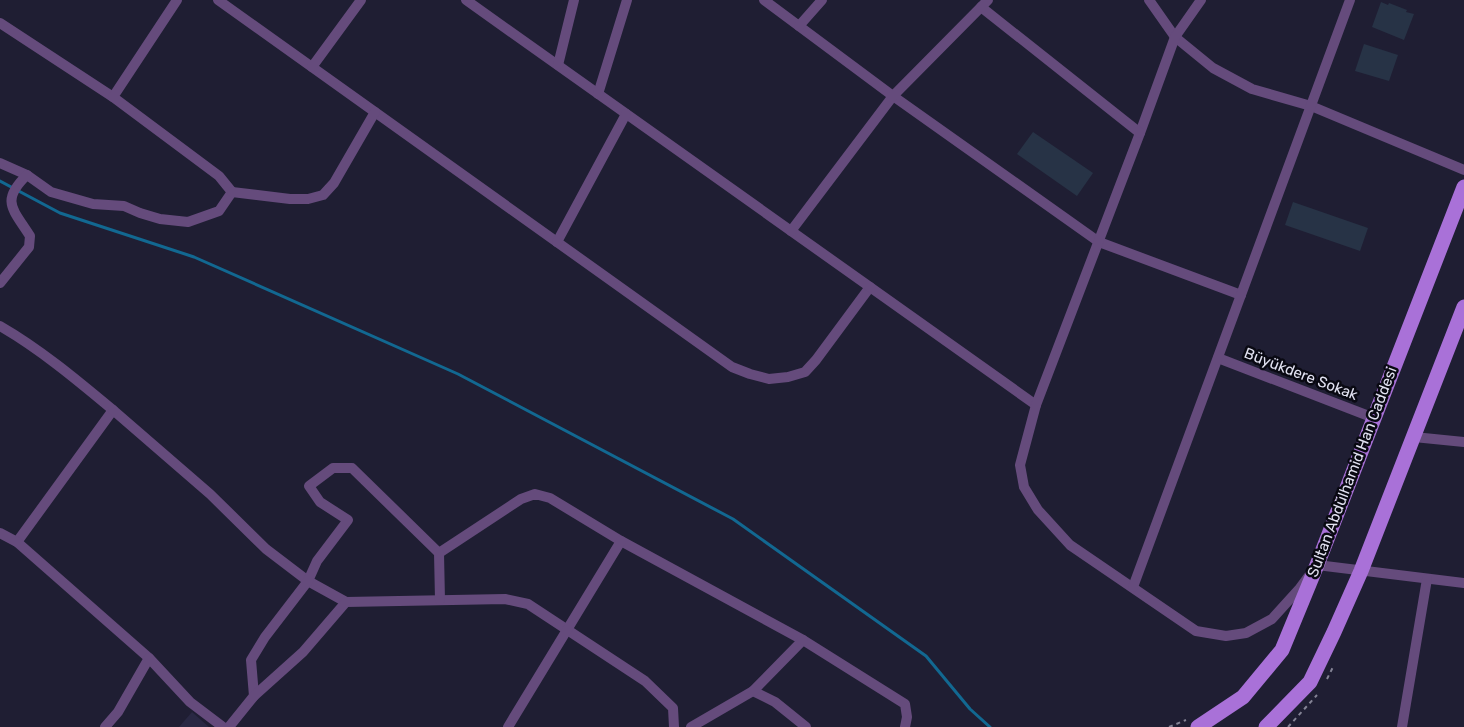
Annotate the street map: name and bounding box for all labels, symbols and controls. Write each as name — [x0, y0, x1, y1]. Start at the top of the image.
street label: Büyükdere Sokak — [1242, 344, 1361, 404]
street label: Sultan Abdülhamid Han Caddesi — [1304, 364, 1400, 580]

